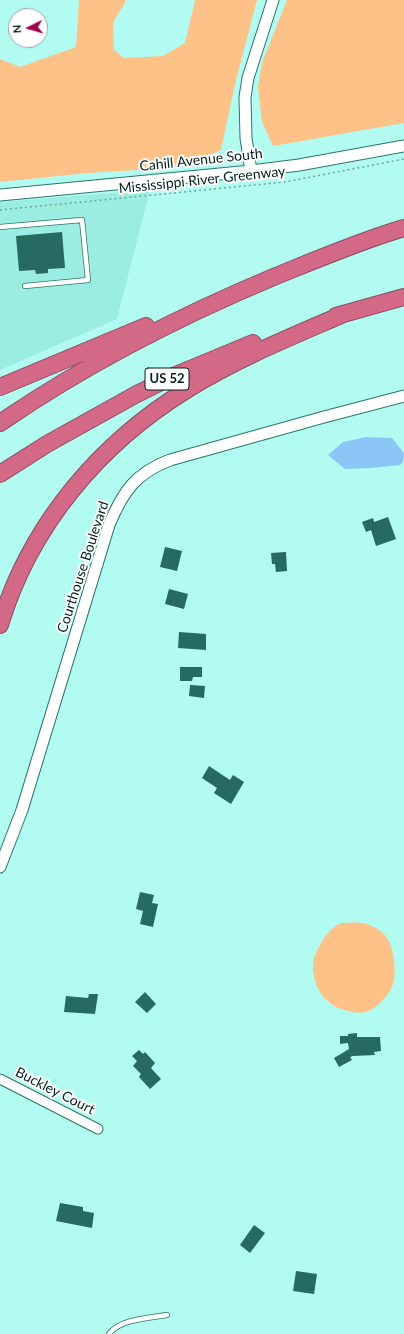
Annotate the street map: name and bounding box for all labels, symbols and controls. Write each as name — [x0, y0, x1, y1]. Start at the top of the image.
north arrow — [8, 8, 48, 48]
text: N — [10, 24, 23, 34]
street label: Cahill Avenue South — [139, 145, 263, 175]
street label: Mississippi River Greenway — [118, 163, 286, 197]
road number: US 52 — [145, 368, 189, 390]
street label: Courthouse Boulevard — [54, 499, 112, 635]
street label: Buckley Court — [12, 1064, 98, 1118]

